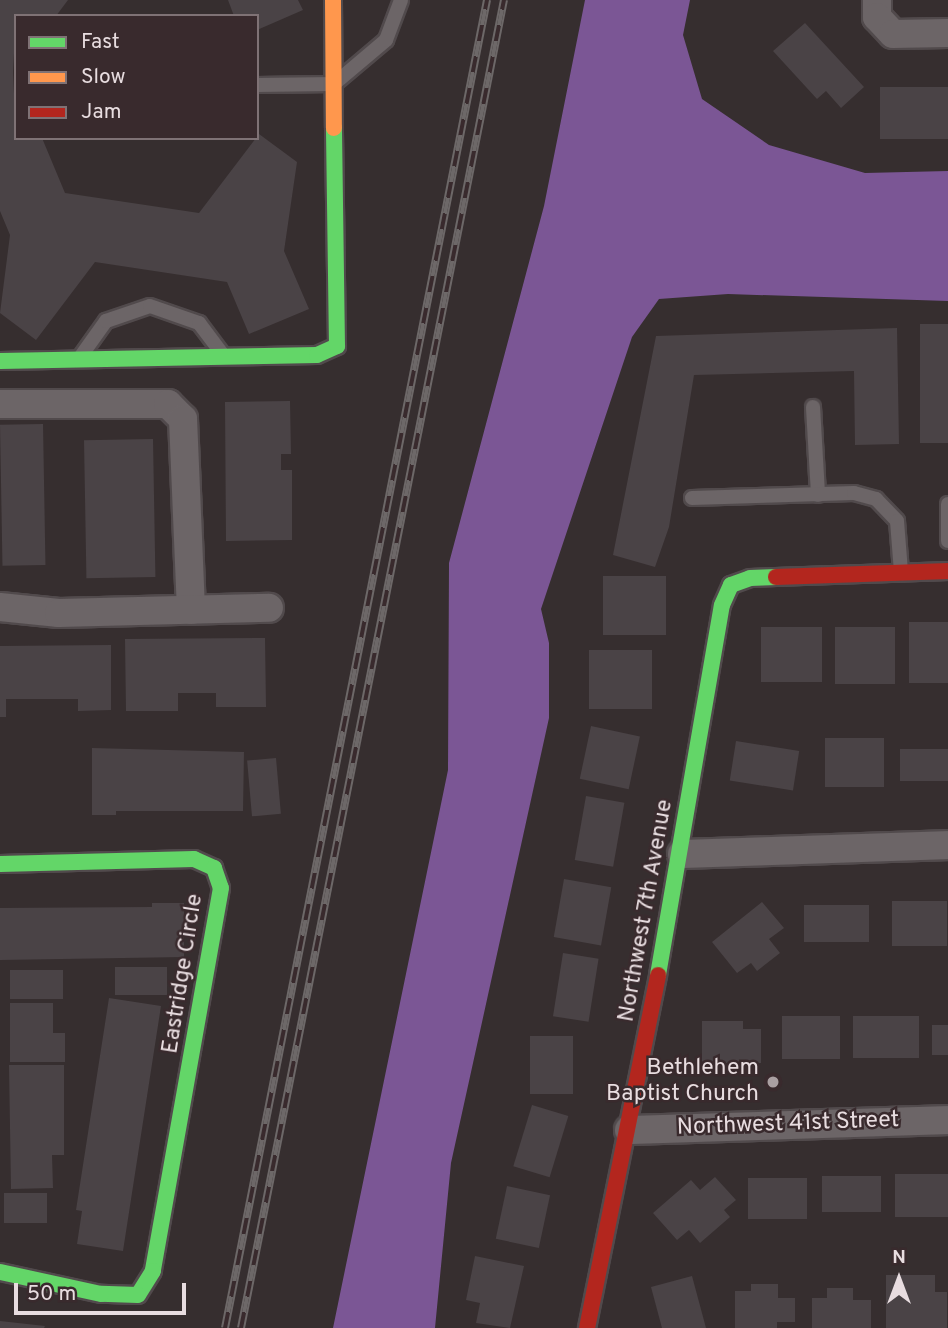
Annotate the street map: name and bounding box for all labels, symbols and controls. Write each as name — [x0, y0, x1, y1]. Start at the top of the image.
legend — [14, 14, 259, 140]
text: Fast — [81, 29, 120, 56]
text: Slow — [81, 64, 126, 91]
text: Jam — [81, 99, 122, 126]
street label: Northwest 7th Avenue — [614, 797, 680, 1025]
street label: Eastridge Circle — [158, 892, 210, 1056]
place label: Bethlehem Baptist Church — [606, 1055, 759, 1109]
marker: Bethlehem Baptist Church — [765, 1074, 781, 1090]
street label: Northwest 41st Street — [676, 1107, 900, 1143]
north arrow — [864, 1244, 934, 1314]
text: N — [892, 1246, 906, 1270]
scale bar — [18, 1268, 189, 1312]
text: 50 m — [27, 1281, 76, 1308]

